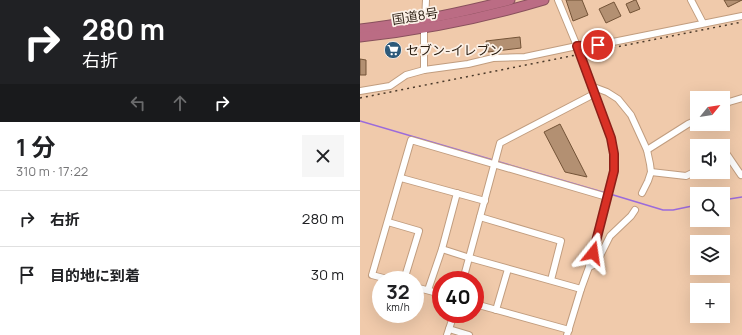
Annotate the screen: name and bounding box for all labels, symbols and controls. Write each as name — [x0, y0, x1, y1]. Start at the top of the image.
street label: 国道8号 — [391, 3, 439, 29]
text: 280 m — [82, 10, 165, 48]
icon: right — [16, 16, 68, 68]
pin — [581, 28, 615, 62]
icon: arrive — [587, 34, 609, 56]
supermarket icon: セブン-イレブン — [383, 40, 403, 60]
place label: セブン-イレブン — [406, 41, 502, 59]
text: 右折 — [82, 48, 118, 72]
north arrow — [690, 91, 730, 131]
map controls — [690, 91, 730, 323]
icon: left — [127, 92, 149, 114]
icon: ahead — [169, 92, 191, 114]
icon: right — [211, 92, 233, 114]
text: 1 分 — [16, 130, 55, 163]
button: close — [302, 135, 344, 177]
button: sound — [690, 139, 730, 179]
text: 310 m · 17:22 — [16, 162, 88, 180]
button: search — [690, 187, 730, 227]
icon: right — [16, 208, 38, 230]
text: 280 m — [302, 208, 344, 229]
text: 右折 — [50, 209, 80, 230]
position arrow — [572, 232, 614, 274]
button: layers — [690, 235, 730, 275]
icon: arrive — [16, 264, 38, 286]
text: 30 m — [311, 264, 344, 285]
text: 目的地に到着 — [50, 265, 140, 286]
speed limit sign: 40 — [432, 271, 484, 323]
text: 32 — [386, 278, 410, 305]
button: + — [690, 283, 730, 323]
text: km/h — [386, 300, 410, 314]

